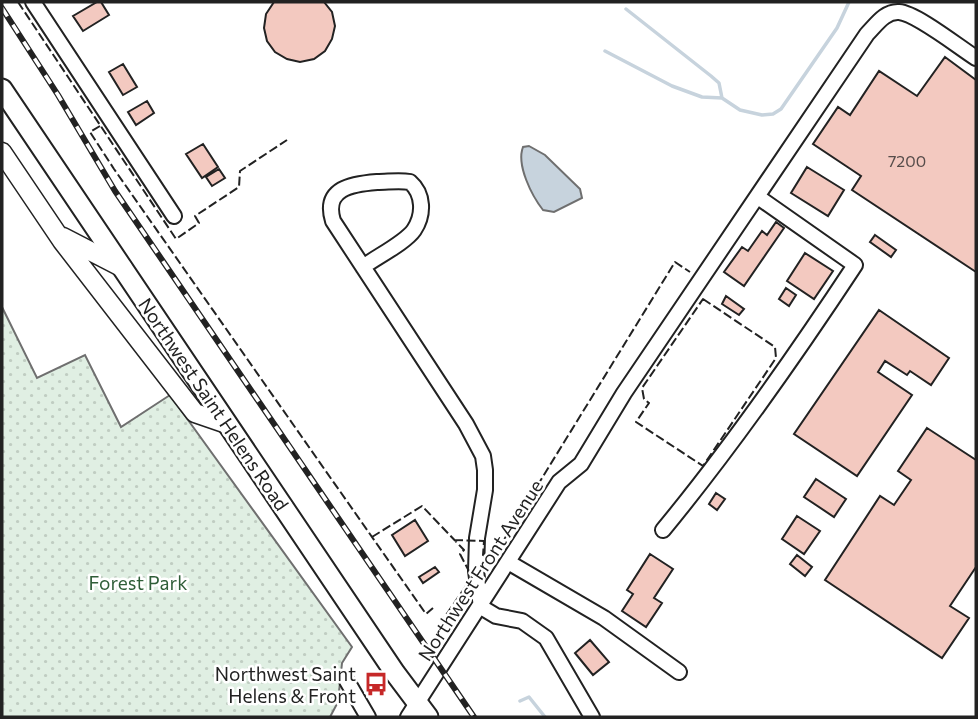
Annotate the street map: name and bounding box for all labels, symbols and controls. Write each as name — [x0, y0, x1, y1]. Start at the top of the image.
house number: 7200 — [888, 151, 926, 170]
street label: Northwest Saint Helens Road — [134, 293, 294, 515]
street label: Northwest Front Avenue — [413, 475, 547, 665]
park label: Forest Park — [89, 571, 187, 594]
place label: Northwest Saint Helens & Front — [215, 662, 356, 707]
bus stop icon: Northwest Saint Helens & Front — [362, 670, 390, 698]

